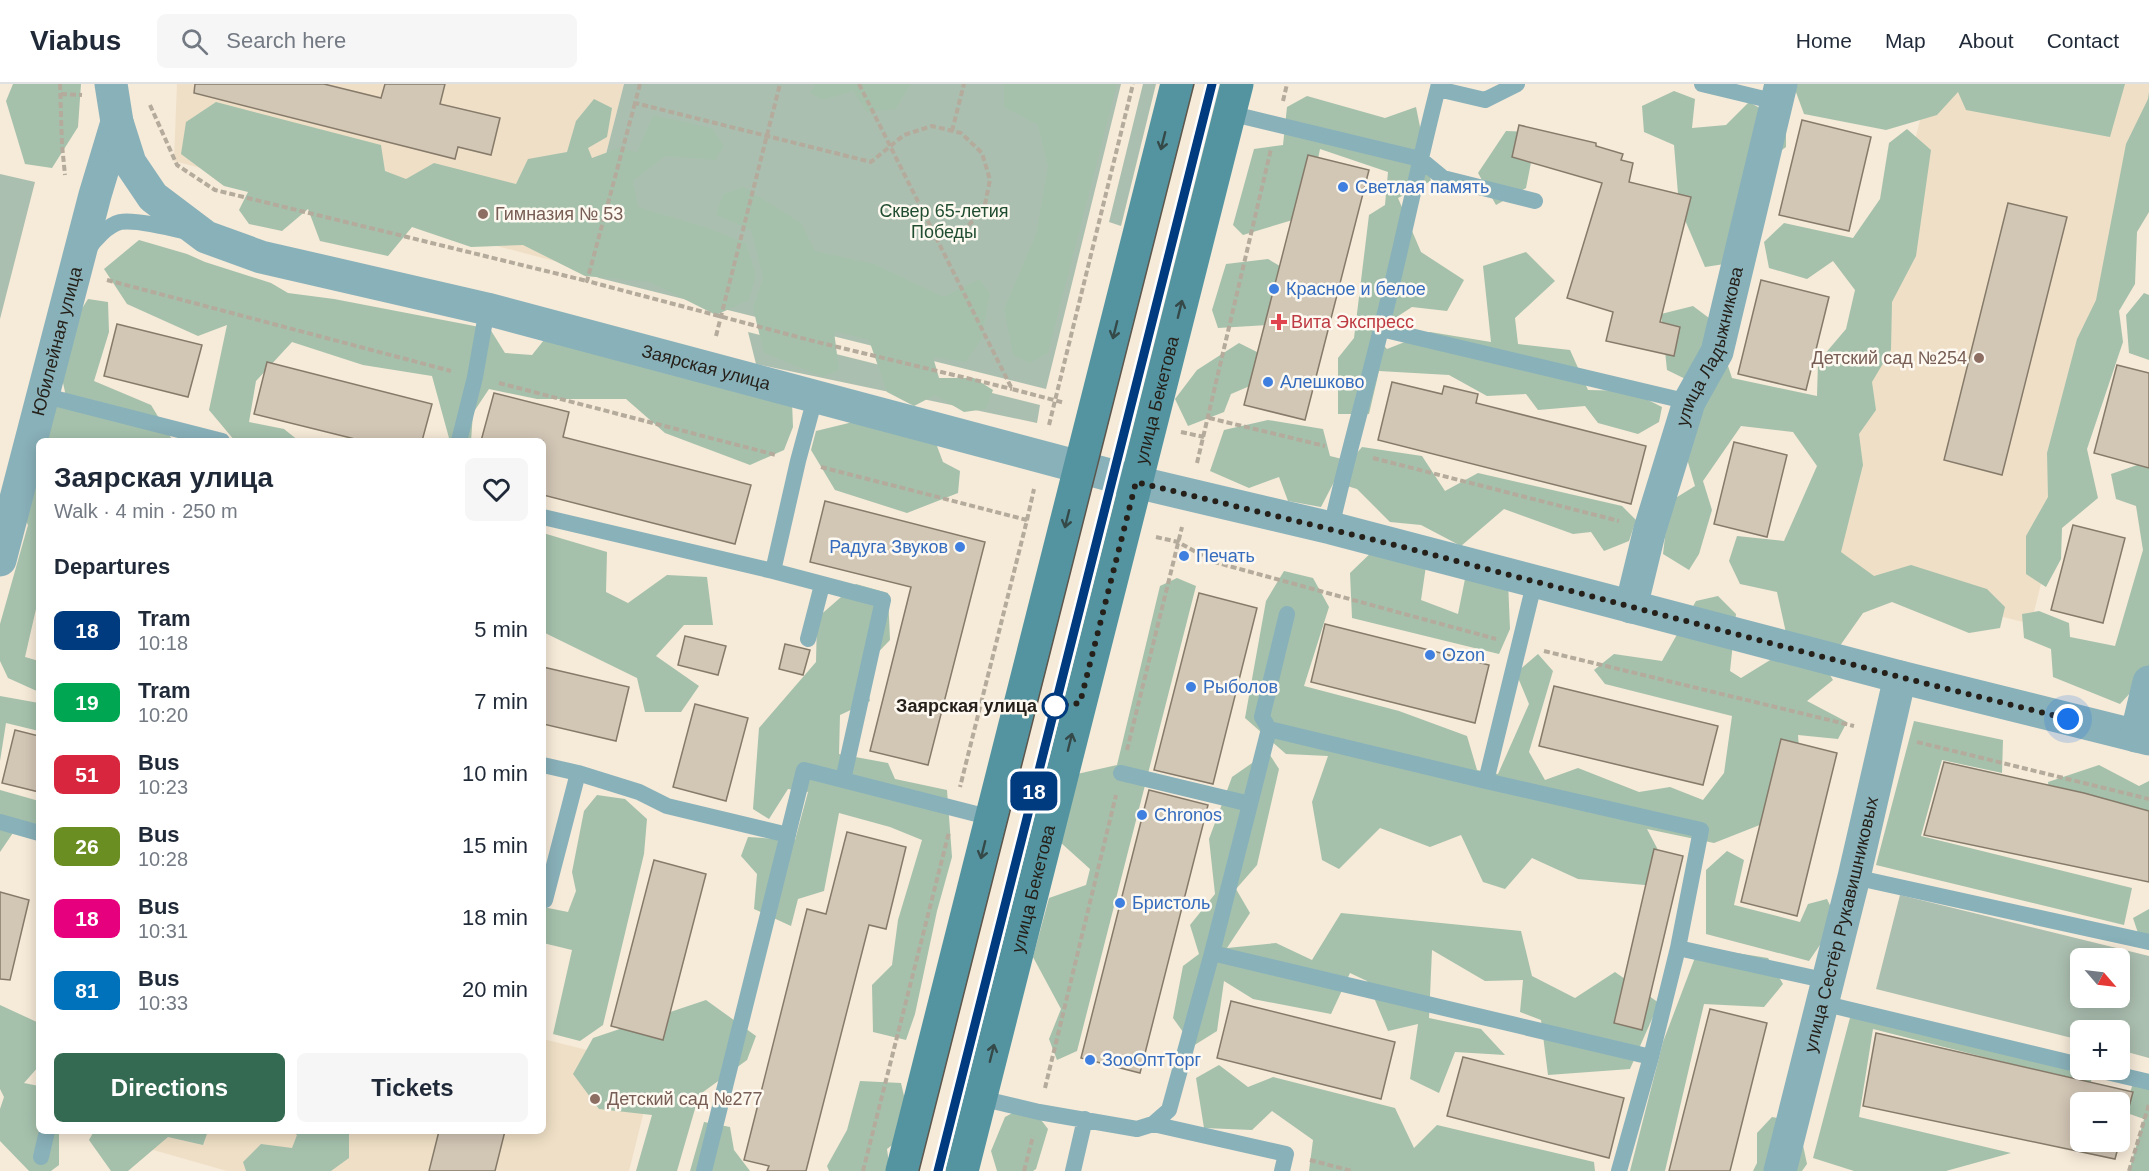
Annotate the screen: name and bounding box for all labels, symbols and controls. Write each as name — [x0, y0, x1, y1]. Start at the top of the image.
search box — [157, 14, 577, 68]
text: Viabus — [30, 25, 121, 56]
icon: search — [178, 25, 211, 58]
text: Search here — [226, 28, 346, 53]
text: Home — [1796, 29, 1852, 52]
text: Map — [1885, 29, 1926, 52]
text: About — [1959, 29, 2014, 52]
text: Contact — [2047, 29, 2119, 52]
one-way arrow — [1156, 131, 1168, 150]
place label: Светлая память — [1355, 177, 1489, 197]
marker: Светлая память — [1336, 180, 1350, 194]
park label: Сквер 65-летия Победы — [879, 201, 1009, 242]
place label: Гимназия № 53 — [495, 204, 623, 224]
marker: Гимназия № 53 — [476, 207, 490, 221]
street label: Юбилейная улица — [28, 264, 86, 418]
street label: улица Ладыжникова — [1672, 264, 1747, 429]
place label: Красное и белое — [1286, 279, 1426, 299]
marker: Красное и белое — [1267, 282, 1281, 296]
one-way arrow — [1174, 299, 1186, 318]
place label: Вита Экспресс — [1291, 312, 1414, 332]
marker: Вита Экспресс — [1272, 315, 1286, 329]
one-way arrow — [1108, 320, 1120, 339]
street label: улица Бекетова — [1131, 333, 1183, 466]
street label: Заярская улица — [640, 341, 773, 394]
place label: Детский сад №254 — [1812, 348, 1967, 368]
marker: Детский сад №254 — [1972, 351, 1986, 365]
place label: Алешково — [1280, 372, 1364, 392]
marker: Алешково — [1261, 375, 1275, 389]
button: heart — [465, 458, 528, 521]
text: Заярская улица — [54, 462, 273, 493]
text: Walk · 4 min · 250 m — [54, 500, 238, 522]
one-way arrow — [1060, 509, 1072, 528]
place label: Радуга Звуков — [829, 537, 948, 557]
marker: Радуга Звуков — [953, 540, 967, 554]
place label: Печать — [1196, 546, 1255, 566]
marker: Печать — [1177, 549, 1191, 563]
text: Departures — [54, 554, 170, 579]
text: Tram — [138, 606, 191, 631]
text: 5 min — [474, 617, 528, 642]
text: 18 — [75, 619, 99, 642]
text: 10:18 — [138, 632, 188, 654]
place label: Ozon — [1442, 645, 1485, 665]
marker: Ozon — [1423, 648, 1437, 662]
place label: Рыболов — [1203, 677, 1278, 697]
text: Tram — [138, 678, 191, 703]
marker: Рыболов — [1184, 680, 1198, 694]
text: 7 min — [474, 689, 528, 714]
text: 19 — [75, 691, 99, 714]
marker: Заярская улица — [1042, 693, 1068, 719]
place label: Заярская улица — [896, 696, 1038, 716]
text: 10:20 — [138, 704, 188, 726]
your location — [2053, 704, 2083, 734]
one-way arrow — [1064, 733, 1076, 752]
text: Bus — [138, 750, 180, 775]
text: 10 min — [462, 761, 528, 786]
text: 51 — [75, 763, 99, 786]
line badge: 18 — [1007, 772, 1061, 810]
text: 10:23 — [138, 776, 188, 798]
text: 18 — [1022, 780, 1046, 803]
street label: улица Сестёр Рукавишниковых — [1800, 795, 1882, 1055]
place label: Chronos — [1154, 805, 1222, 825]
marker: Chronos — [1135, 808, 1149, 822]
text: Bus — [138, 822, 180, 847]
street label: улица Бекетова — [1008, 822, 1059, 955]
text: 15 min — [462, 833, 528, 858]
text: 26 — [75, 835, 99, 858]
one-way arrow — [977, 841, 989, 860]
text: 10:28 — [138, 848, 188, 870]
place label: Бристоль — [1132, 893, 1210, 913]
text: Bus — [138, 894, 180, 919]
marker: Бристоль — [1113, 896, 1127, 910]
text: 18 min — [462, 905, 528, 930]
text: 18 — [75, 907, 99, 930]
text: 10:31 — [138, 920, 188, 942]
north arrow — [2070, 948, 2130, 1008]
map controls — [2070, 948, 2130, 1152]
text: Bus — [138, 966, 180, 991]
text: 20 min — [462, 977, 528, 1002]
text: 81 — [75, 979, 99, 1002]
text: 10:33 — [138, 992, 188, 1014]
button: + — [2070, 1020, 2130, 1080]
one-way arrow — [986, 1044, 998, 1063]
place label: ЗооОптТорг — [1102, 1050, 1201, 1070]
button: Directions — [54, 1053, 285, 1122]
button: Tickets — [297, 1053, 528, 1122]
marker: ЗооОптТорг — [1083, 1053, 1097, 1067]
place label: Детский сад №277 — [607, 1089, 763, 1109]
marker: Детский сад №277 — [588, 1092, 602, 1106]
button: − — [2070, 1092, 2130, 1152]

